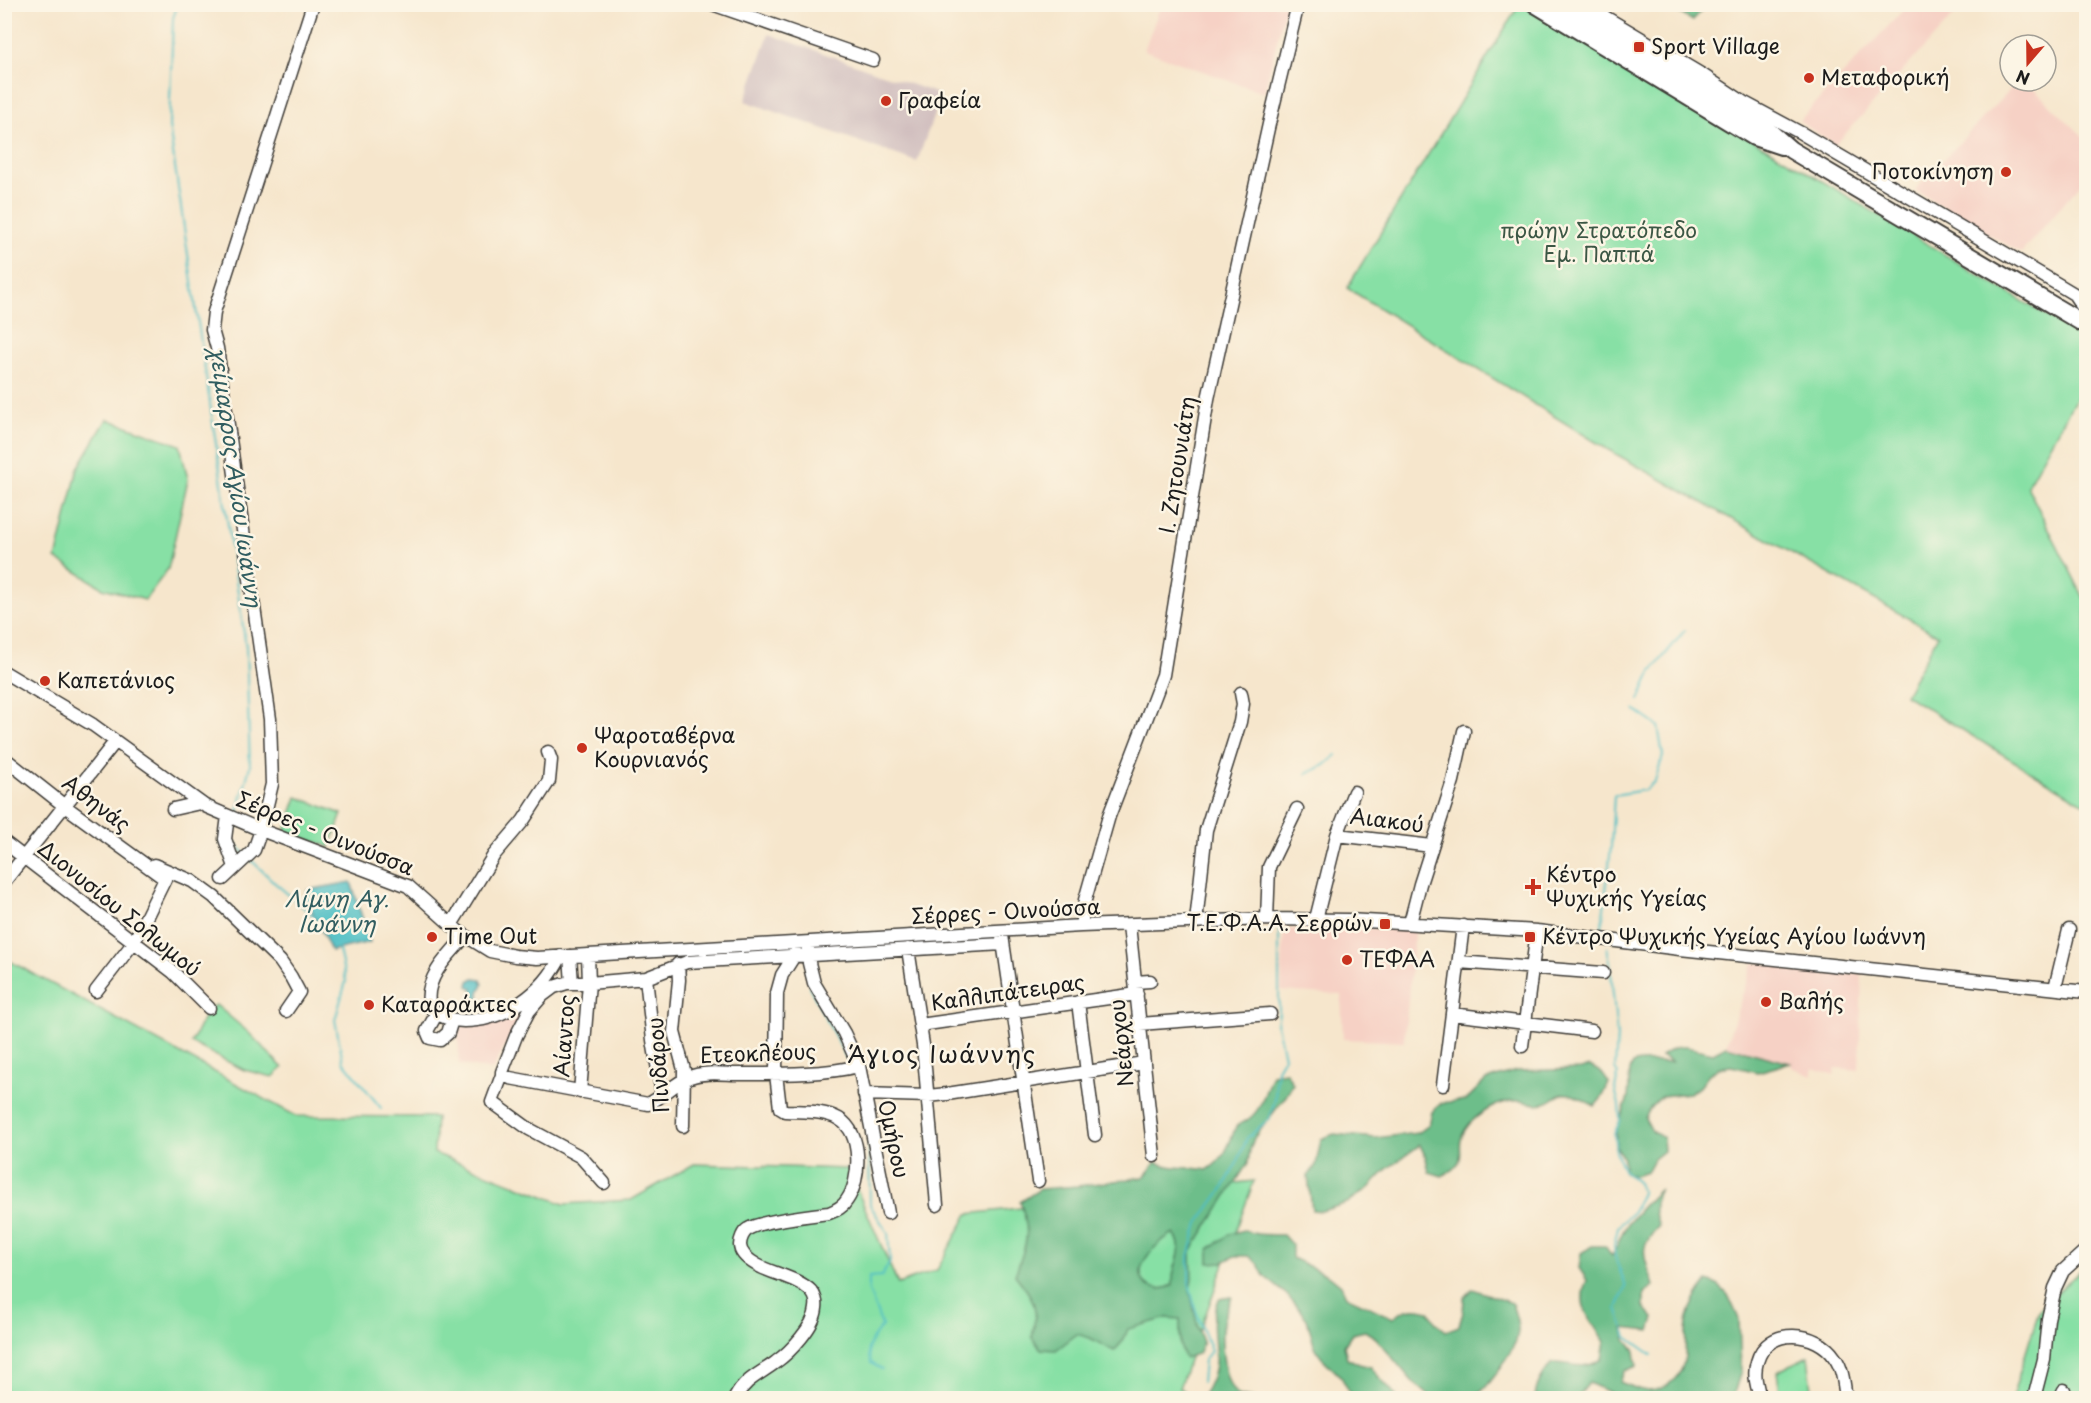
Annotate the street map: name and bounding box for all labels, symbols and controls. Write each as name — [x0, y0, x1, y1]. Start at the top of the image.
place label: Sport Village — [1651, 29, 1780, 61]
north arrow — [1998, 33, 2058, 93]
marker: Sport Village — [1632, 40, 1646, 54]
place label: Μεταφορική — [1821, 60, 1949, 92]
text: N — [2012, 65, 2033, 91]
marker: Μεταφορική — [1802, 71, 1816, 85]
place label: Γραφεία — [898, 83, 981, 115]
marker: Γραφεία — [879, 94, 893, 108]
place label: Ποτοκίνηση — [1872, 154, 1994, 186]
marker: Ποτοκίνηση — [1999, 165, 2013, 179]
park label: πρώην Στρατόπεδο Εμ. Παππά — [1501, 213, 1697, 269]
water label: χείμαρρος Αγίου Ιωάννη — [203, 344, 272, 610]
street label: Ι. Ζητουνιάτη — [1149, 394, 1203, 536]
place label: Καπετάνιος — [57, 663, 175, 695]
marker: Καπετάνιος — [38, 674, 52, 688]
place label: Ψαροταβέρνα Κουρνιανός — [594, 718, 736, 774]
marker: Ψαροταβέρνα Κουρνιανός — [575, 741, 589, 755]
street label: Αθηνάς — [56, 766, 138, 839]
street label: Σέρρες - Οινούσσα — [232, 782, 420, 883]
street label: Αιακού — [1348, 799, 1426, 839]
street label: Διονυσίου Σολωμού — [32, 832, 209, 983]
place label: Κέντρο Ψυχικής Υγείας — [1546, 857, 1707, 913]
marker: Κέντρο Ψυχικής Υγείας — [1524, 878, 1542, 896]
water label: Λίμνη Αγ. Ιωάννη — [285, 881, 389, 939]
street label: Σέρρες - Οινούσσα — [910, 889, 1102, 931]
place label: Τ.Ε.Φ.Α.Α. Σερρών — [1186, 906, 1373, 938]
marker: Τ.Ε.Φ.Α.Α. Σερρών — [1378, 917, 1392, 931]
place label: Time Out — [444, 919, 537, 951]
place label: Κέντρο Ψυχικής Υγείας Αγίου Ιωάννη — [1542, 919, 1926, 951]
marker: Time Out — [425, 930, 439, 944]
marker: Κέντρο Ψυχικής Υγείας Αγίου Ιωάννη — [1523, 930, 1537, 944]
place label: ΤΕΦΑΑ — [1359, 942, 1435, 974]
marker: ΤΕΦΑΑ — [1340, 953, 1354, 967]
street label: Καλλιπάτειρας — [929, 964, 1087, 1018]
place label: Βαλής — [1778, 984, 1844, 1016]
place label: Καταρράκτες — [381, 987, 517, 1019]
street label: Αίαντος — [544, 993, 582, 1078]
marker: Βαλής — [1759, 995, 1773, 1009]
marker: Καταρράκτες — [362, 998, 376, 1012]
street label: Νεάρχου — [1099, 998, 1141, 1089]
street label: Πινδάρου — [638, 1016, 676, 1114]
street label: Ετεοκλέους — [699, 1034, 817, 1070]
district label: Άγιος Ιωάννης — [847, 1035, 1037, 1071]
street label: Ομήρου — [871, 1097, 919, 1181]

